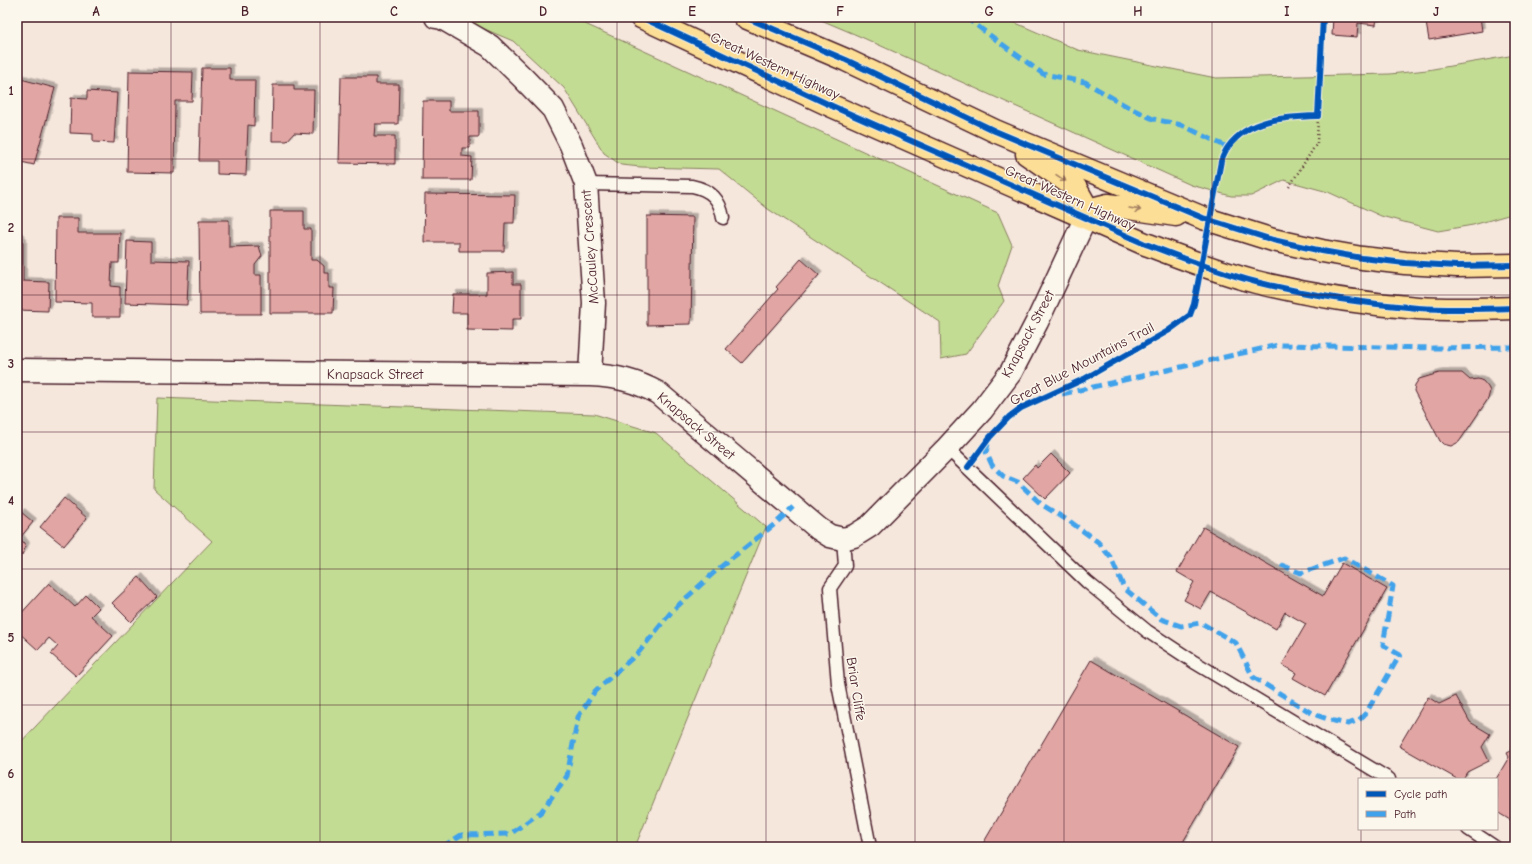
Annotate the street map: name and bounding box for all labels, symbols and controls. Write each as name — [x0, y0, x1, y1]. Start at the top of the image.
text: A — [92, 4, 100, 19]
text: B — [241, 4, 249, 19]
text: C — [390, 4, 398, 19]
text: D — [539, 4, 547, 19]
text: E — [688, 4, 696, 19]
text: F — [836, 4, 844, 19]
text: G — [984, 4, 994, 19]
text: H — [1133, 4, 1143, 19]
text: I — [1284, 4, 1290, 19]
text: J — [1433, 4, 1439, 19]
street label: Great Western Highway — [708, 29, 843, 104]
text: 1 — [8, 83, 14, 98]
street label: Great Western Highway — [1002, 162, 1138, 235]
one-way arrow — [1055, 174, 1066, 182]
street label: McCauley Crescent — [577, 188, 602, 305]
one-way arrow — [1128, 205, 1141, 213]
text: 2 — [8, 220, 14, 235]
street label: Knapsack Street — [998, 287, 1059, 381]
street label: Great Blue Mountains Trail — [1007, 319, 1157, 409]
text: 3 — [8, 356, 14, 371]
street label: Knapsack Street — [327, 366, 424, 383]
street label: Knapsack Street — [654, 389, 739, 464]
text: 4 — [8, 493, 14, 508]
text: 5 — [8, 630, 15, 645]
street label: Briar Cliffe — [843, 656, 869, 722]
text: 6 — [8, 766, 15, 781]
legend — [1358, 778, 1498, 830]
text: Cycle path — [1394, 787, 1447, 801]
text: Path — [1394, 807, 1416, 821]

